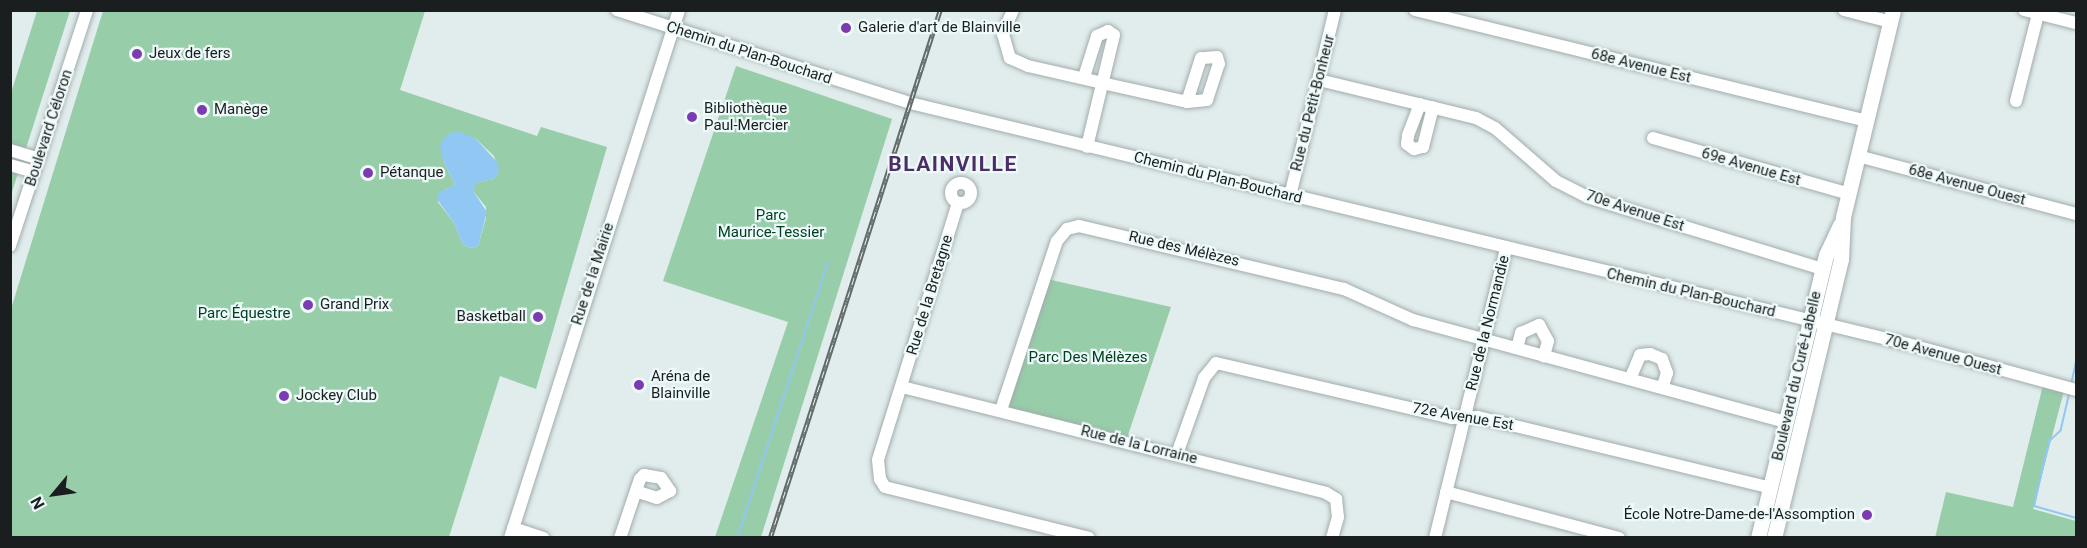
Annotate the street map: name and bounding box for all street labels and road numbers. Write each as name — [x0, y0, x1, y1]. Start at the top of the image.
street label: Chemin du Plan-Bouchard — [664, 18, 834, 88]
street label: Rue du Petit-Bonheur — [1287, 33, 1339, 173]
street label: 68e Avenue Est — [1589, 45, 1693, 87]
street label: Boulevard Céloron — [22, 67, 76, 189]
street label: 69e Avenue Est — [1699, 144, 1803, 190]
street label: Chemin du Plan-Bouchard — [1132, 148, 1304, 208]
street label: 68e Avenue Ouest — [1906, 161, 2028, 209]
street label: 70e Avenue Est — [1583, 187, 1687, 235]
street label: Rue de la Mairie — [568, 221, 618, 327]
street label: Rue des Mélèzes — [1127, 228, 1241, 270]
street label: Rue de la Bretagne — [903, 233, 957, 357]
street label: Rue de la Normandie — [1462, 253, 1514, 393]
street label: Chemin du Plan-Bouchard — [1605, 265, 1777, 321]
street label: Boulevard du Curé-Labelle — [1769, 289, 1825, 463]
street label: 70e Avenue Ouest — [1882, 331, 2004, 379]
street label: 72e Avenue Est — [1411, 399, 1515, 435]
street label: Rue de la Lorraine — [1079, 422, 1199, 468]

